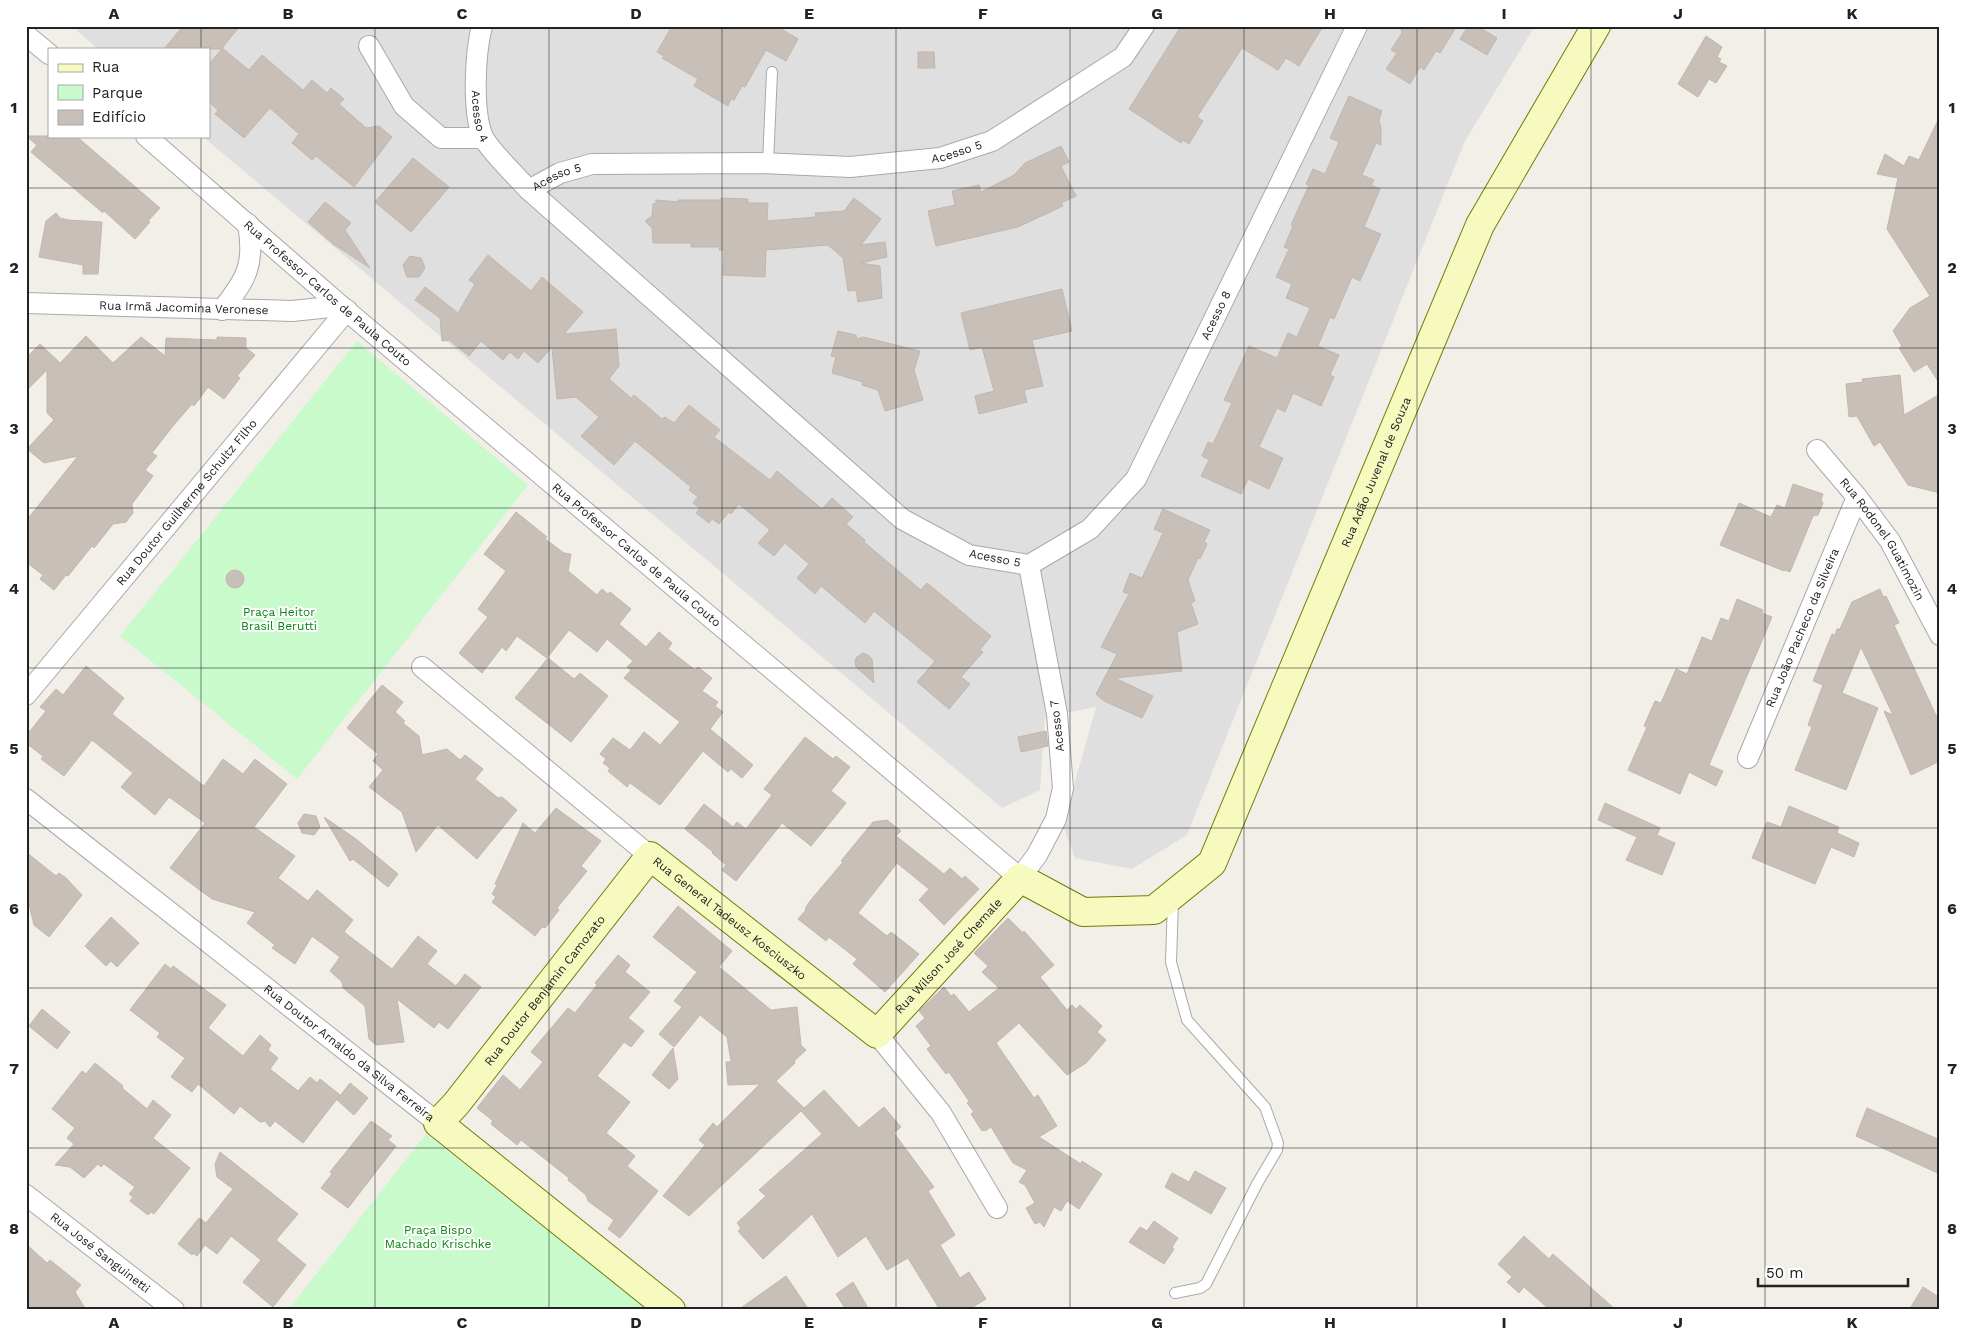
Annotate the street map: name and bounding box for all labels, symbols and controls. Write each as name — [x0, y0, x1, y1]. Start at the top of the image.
text: A — [109, 4, 120, 23]
text: B — [283, 4, 294, 23]
text: C — [457, 4, 468, 23]
text: D — [630, 4, 642, 23]
text: E — [804, 4, 814, 23]
text: F — [978, 4, 988, 23]
text: G — [1151, 4, 1163, 23]
text: H — [1324, 4, 1336, 23]
text: I — [1501, 4, 1507, 23]
text: J — [1673, 4, 1683, 23]
text: K — [1846, 4, 1858, 23]
legend — [48, 48, 210, 138]
text: Rua — [92, 58, 120, 76]
text: Parque — [92, 84, 143, 102]
street label: Acesso 4 — [469, 90, 492, 145]
text: 1 — [11, 98, 17, 117]
text: 1 — [1949, 98, 1955, 117]
text: Edifício — [92, 108, 146, 126]
street label: Acesso 5 — [931, 138, 984, 166]
street label: Acesso 5 — [530, 160, 583, 194]
street label: Rua Professor Carlos de Paula Couto — [241, 218, 414, 369]
text: 2 — [9, 258, 19, 277]
text: 2 — [1947, 258, 1957, 277]
street label: Acesso 8 — [1198, 288, 1234, 342]
street label: Rua Irmã Jacomina Veronese — [99, 298, 269, 317]
street label: Rua Adão Juvenal de Souza — [1338, 395, 1414, 549]
street label: Rua Doutor Guilherme Schultz Filho — [113, 416, 260, 588]
text: 3 — [9, 419, 19, 438]
text: 3 — [1947, 419, 1957, 438]
street label: Rua Rodonel Guatimozin — [1837, 475, 1927, 603]
street label: Rua Professor Carlos de Paula Couto — [549, 480, 723, 630]
street label: Acesso 5 — [968, 546, 1022, 570]
street label: Rua João Pacheco da Silveira — [1763, 546, 1842, 710]
text: 4 — [9, 579, 19, 598]
text: 4 — [1947, 579, 1957, 598]
park label: Praça Heitor Brasil Berutti — [241, 605, 317, 633]
street label: Acesso 7 — [1047, 699, 1067, 752]
text: 5 — [9, 739, 19, 758]
text: 5 — [1947, 739, 1957, 758]
street label: Rua General Tadeusz Kosciuszko — [650, 854, 809, 983]
street label: Rua Wilson José Chemale — [892, 895, 1005, 1017]
text: 6 — [9, 899, 19, 918]
text: 6 — [1947, 899, 1957, 918]
street label: Rua Doutor Benjamin Camozato — [482, 912, 608, 1069]
street label: Rua Doutor Arnaldo da Silva Ferreira — [261, 982, 437, 1125]
text: 7 — [9, 1059, 19, 1078]
text: 7 — [1947, 1059, 1957, 1078]
street label: Rua José Sanguinetti — [48, 1210, 153, 1296]
text: 8 — [9, 1219, 19, 1238]
text: 8 — [1947, 1219, 1957, 1238]
park label: Praça Bispo Machado Krischke — [385, 1223, 491, 1251]
scale bar — [1758, 1256, 1908, 1288]
text: 50 m — [1766, 1264, 1803, 1282]
text: A — [109, 1313, 120, 1332]
text: B — [283, 1313, 294, 1332]
text: C — [457, 1313, 468, 1332]
text: D — [630, 1313, 642, 1332]
text: E — [804, 1313, 814, 1332]
text: F — [978, 1313, 988, 1332]
text: G — [1151, 1313, 1163, 1332]
text: H — [1324, 1313, 1336, 1332]
text: I — [1501, 1313, 1507, 1332]
text: J — [1673, 1313, 1683, 1332]
text: K — [1846, 1313, 1858, 1332]

